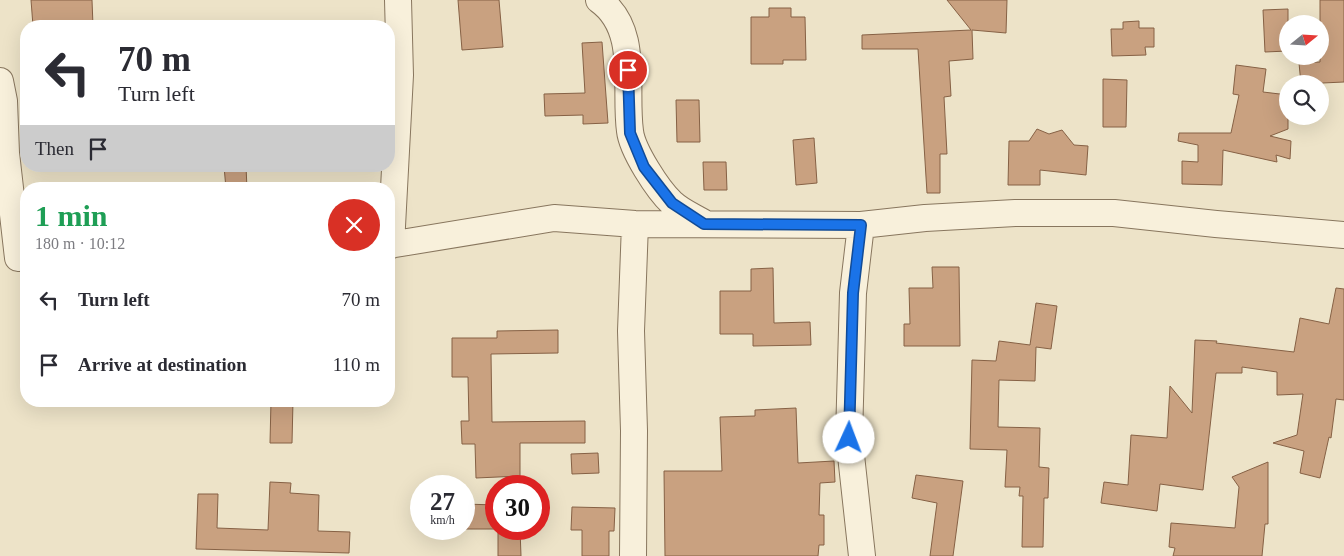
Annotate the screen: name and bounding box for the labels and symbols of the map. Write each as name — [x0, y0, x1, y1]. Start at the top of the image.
north arrow — [1279, 15, 1329, 65]
pin — [607, 49, 649, 91]
position arrow — [822, 411, 874, 463]
speed limit sign: 30 — [485, 475, 550, 540]

